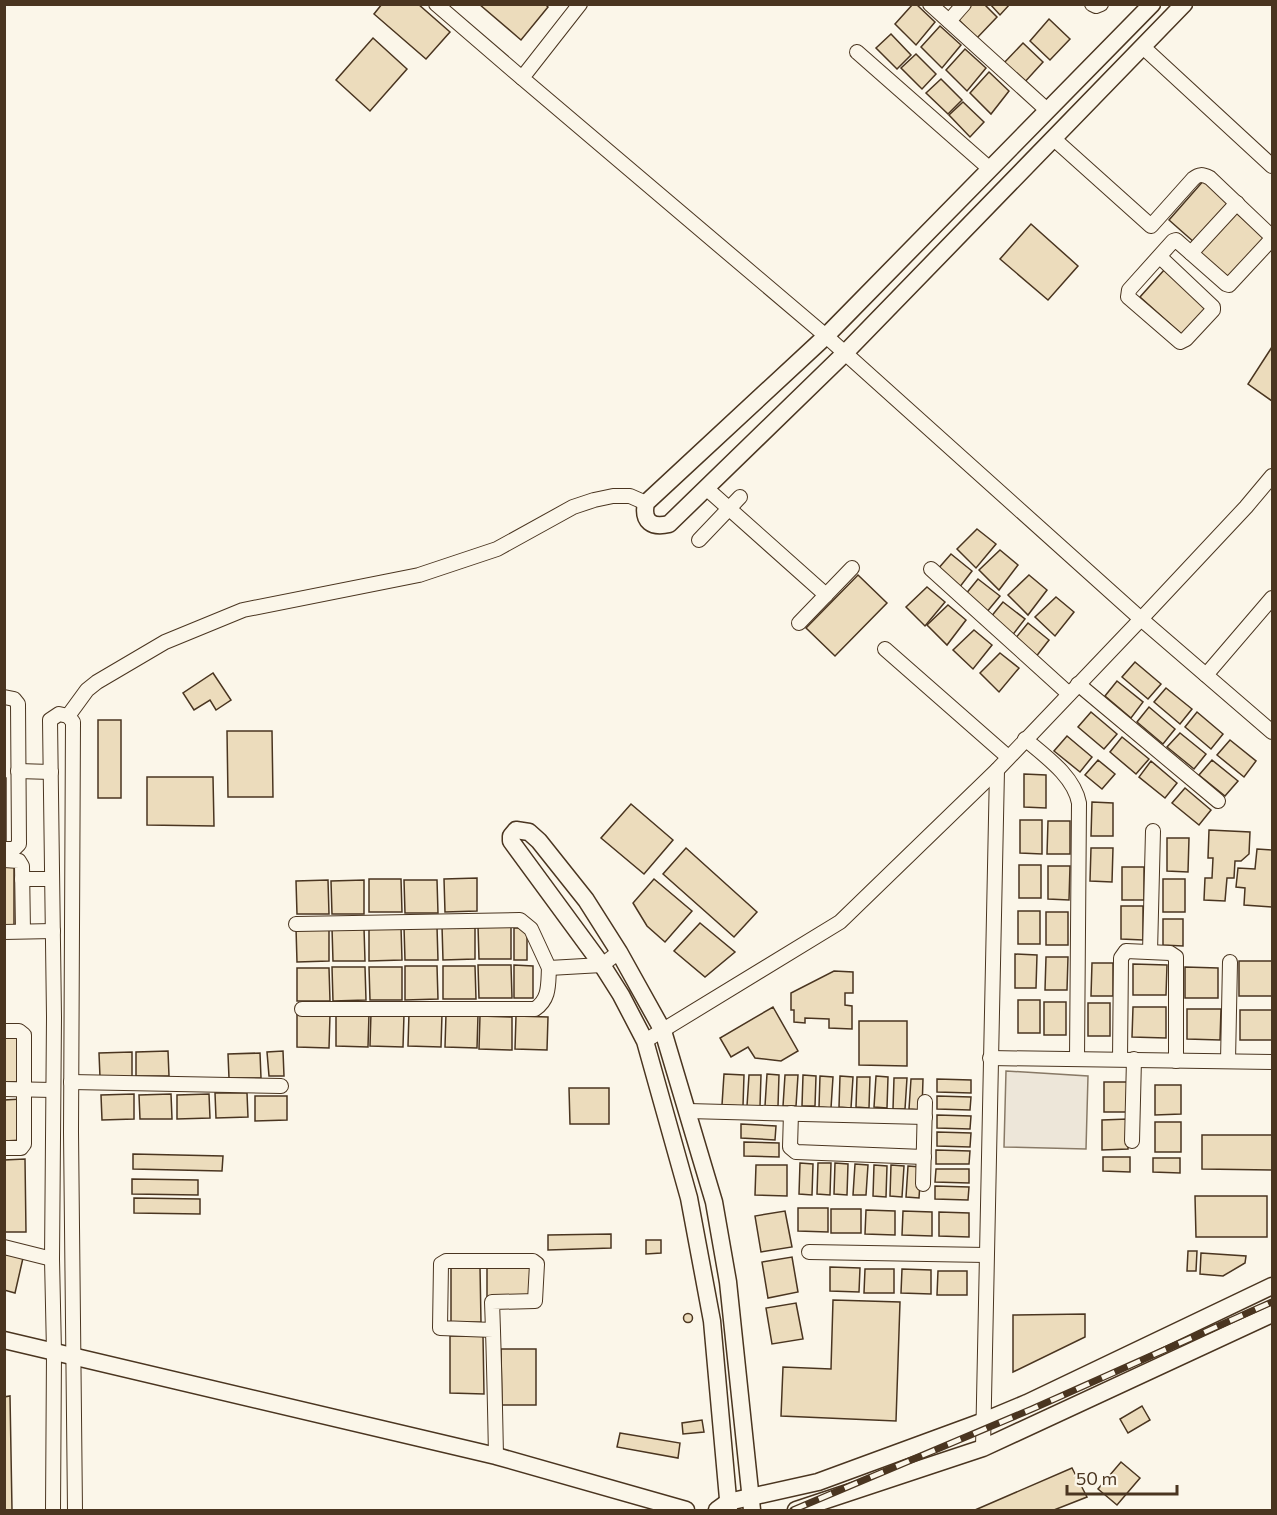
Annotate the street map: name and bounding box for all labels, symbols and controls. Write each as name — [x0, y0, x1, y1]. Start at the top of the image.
scale bar — [1067, 1458, 1176, 1496]
text: 50 m — [1076, 1467, 1117, 1489]

